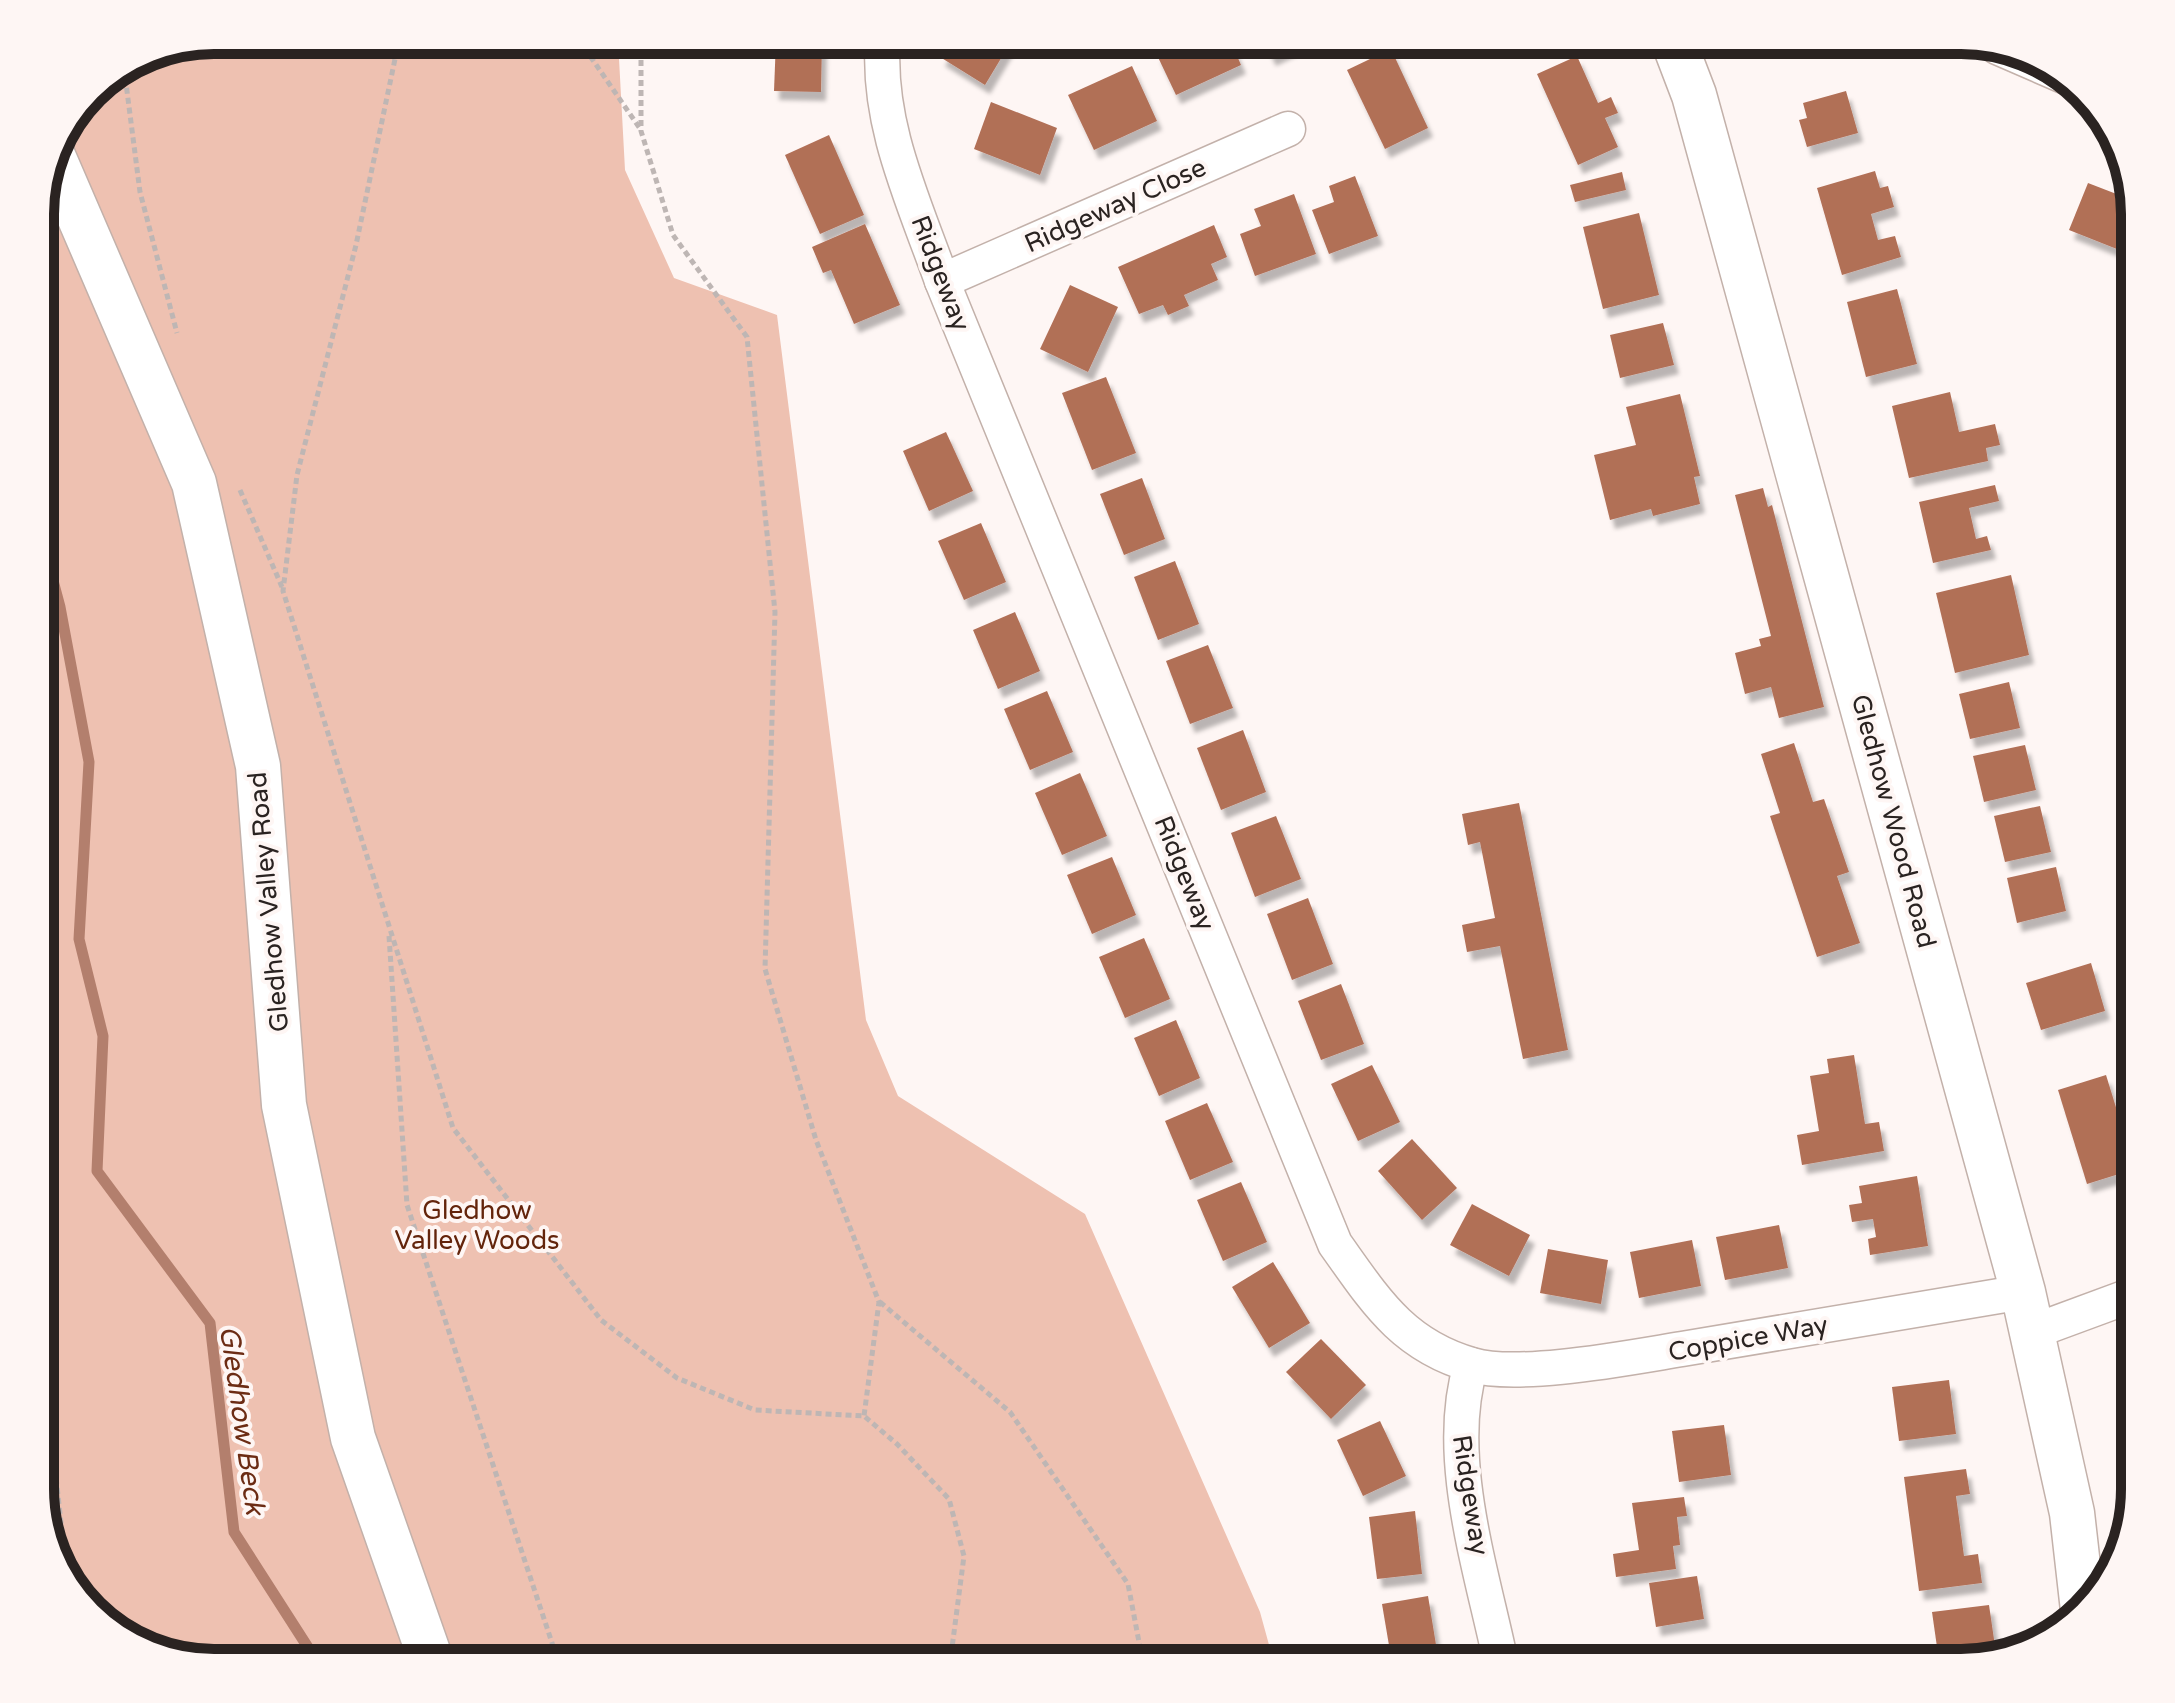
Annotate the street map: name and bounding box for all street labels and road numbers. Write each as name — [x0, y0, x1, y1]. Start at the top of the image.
street label: Ridgeway Close — [1020, 152, 1211, 259]
street label: Ridgeway — [904, 211, 977, 335]
street label: Gledhow Wood Road — [1845, 691, 1942, 951]
street label: Gledhow Valley Road — [242, 771, 295, 1033]
street label: Ridgeway — [1147, 811, 1222, 935]
street label: Coppice Way — [1666, 1309, 1830, 1368]
street label: Ridgeway — [1446, 1433, 1495, 1557]

